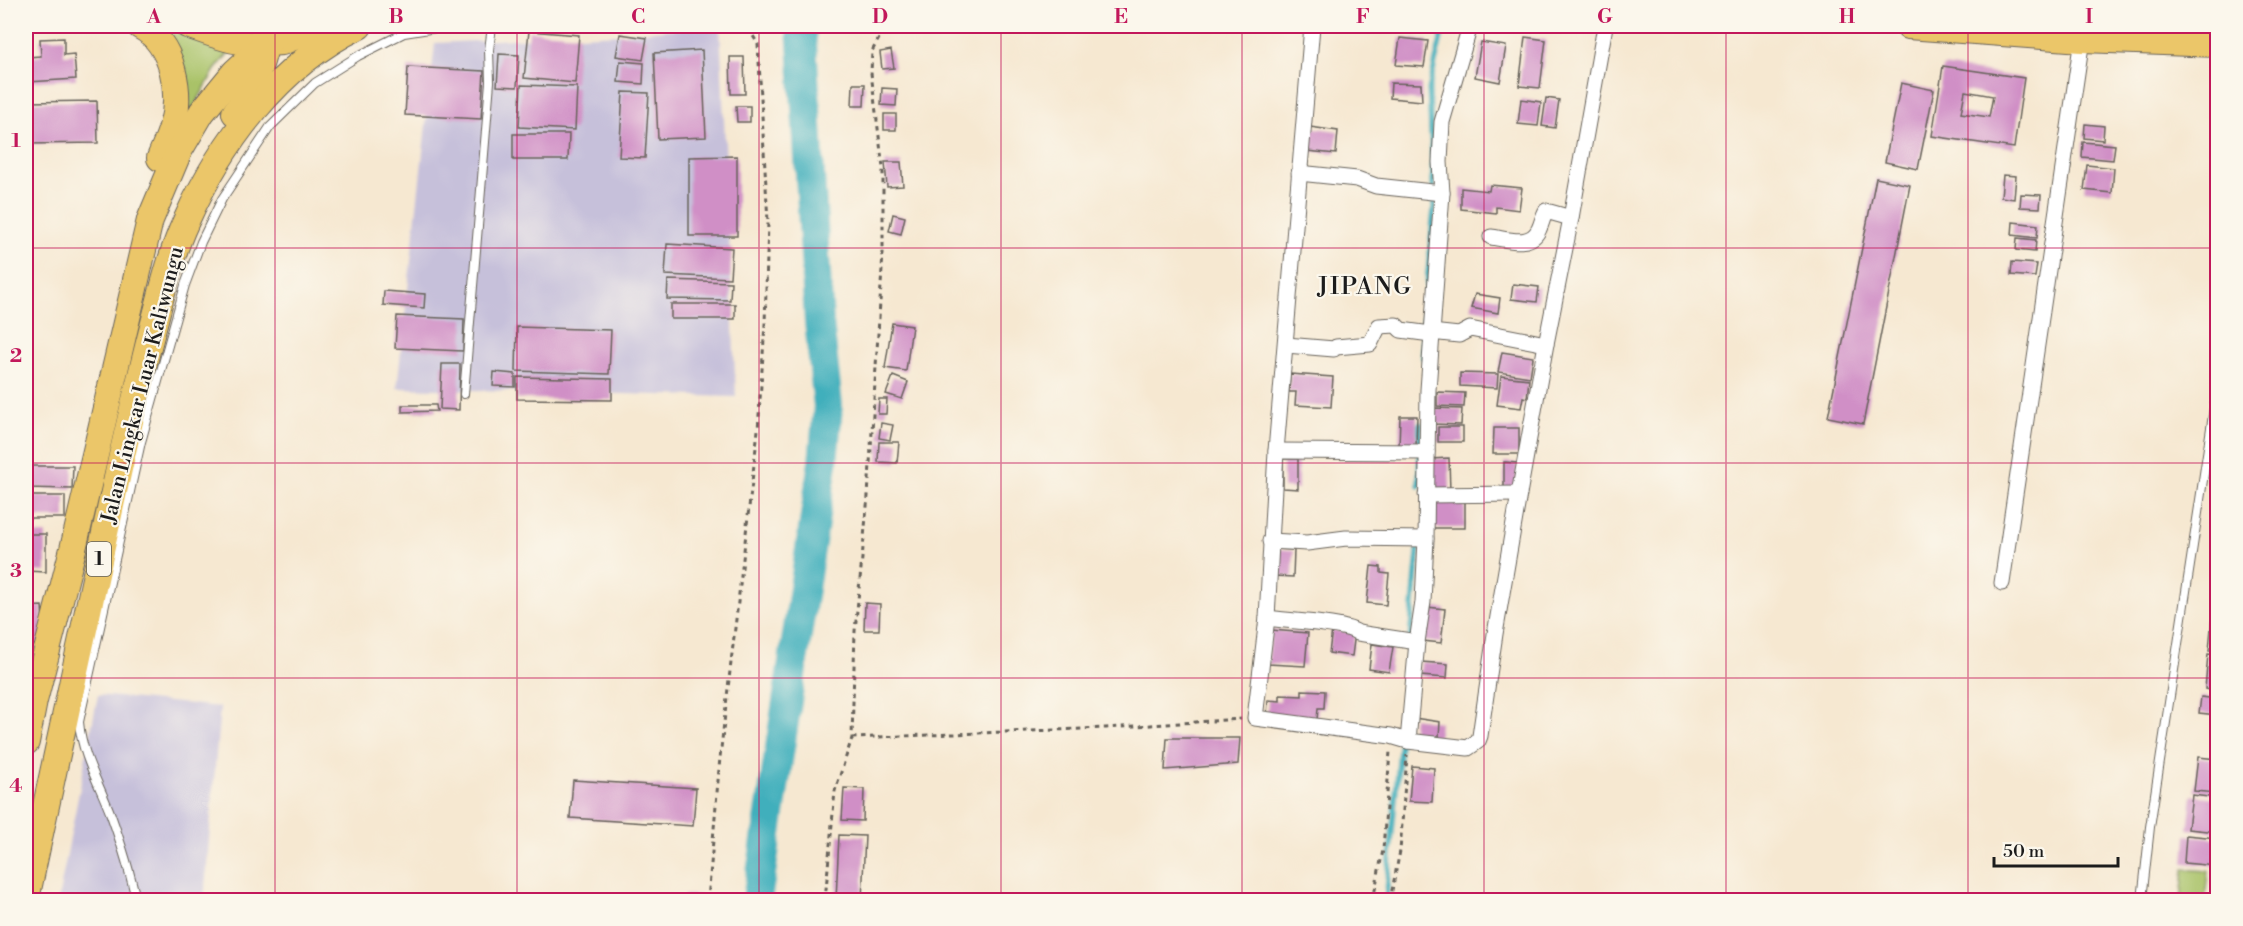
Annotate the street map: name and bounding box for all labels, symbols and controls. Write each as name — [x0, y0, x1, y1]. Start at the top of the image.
text: A — [146, 5, 162, 30]
text: B — [388, 5, 404, 30]
text: C — [631, 5, 645, 30]
text: D — [872, 5, 888, 30]
text: E — [1114, 5, 1128, 30]
text: F — [1356, 5, 1370, 30]
text: G — [1597, 5, 1613, 30]
text: H — [1839, 5, 1856, 30]
text: I — [2085, 5, 2093, 30]
text: 1 — [11, 129, 21, 154]
street label: Jalan Lingkar Luar Kaliwungu — [96, 244, 190, 527]
district label: JIPANG — [1317, 272, 1412, 302]
text: 2 — [10, 344, 22, 369]
road number: 1 — [87, 542, 111, 576]
text: 3 — [10, 559, 22, 584]
text: 4 — [9, 774, 23, 799]
scale bar — [1994, 830, 2118, 868]
text: 50 m — [2003, 840, 2045, 863]

